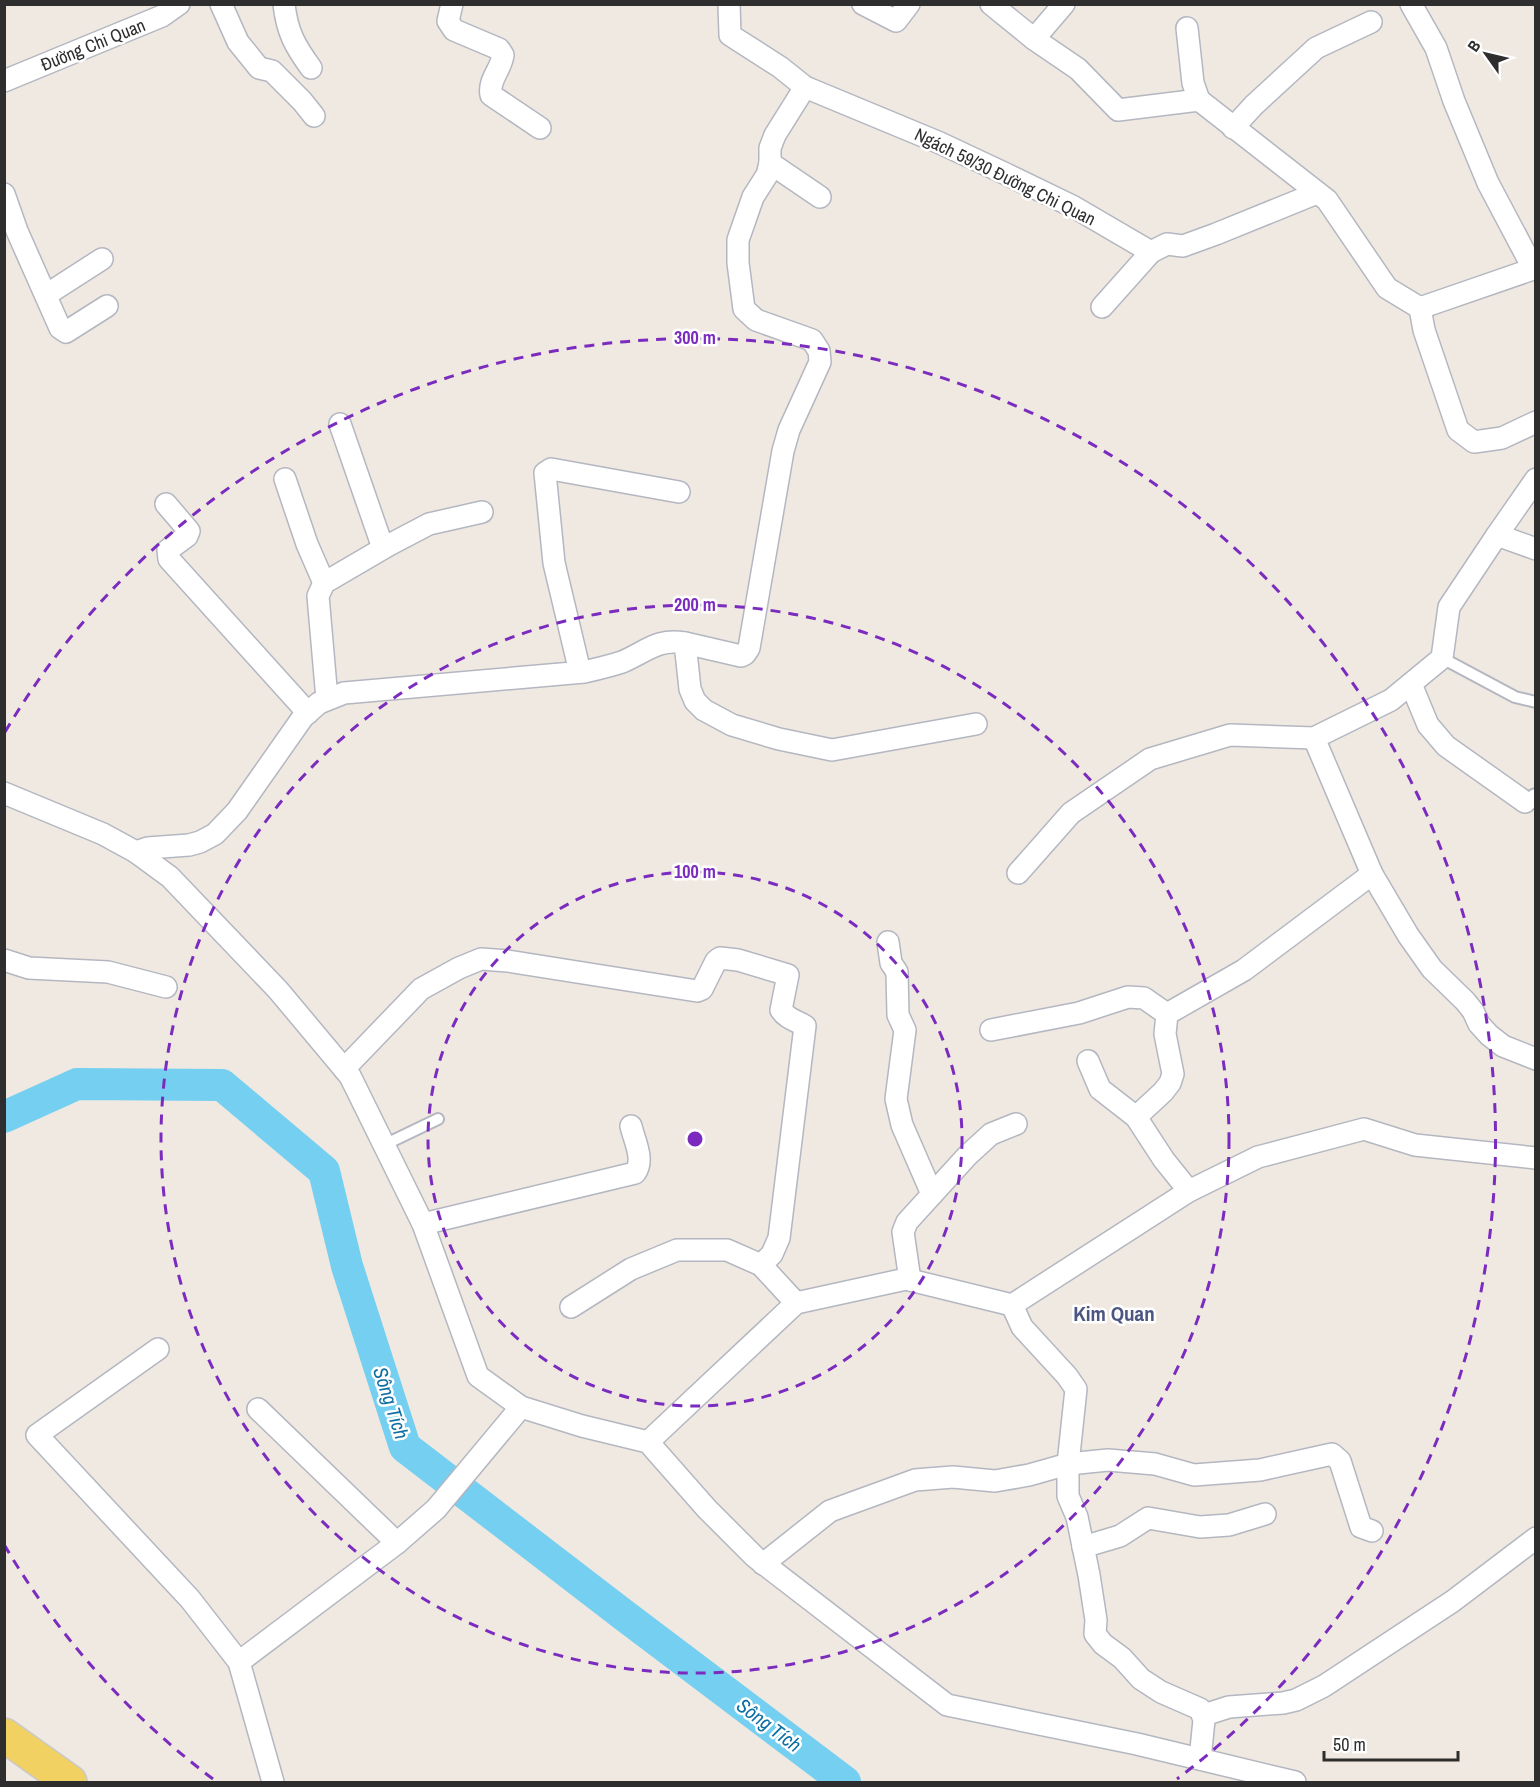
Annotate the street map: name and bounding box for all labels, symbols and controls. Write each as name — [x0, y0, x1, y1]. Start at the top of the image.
street label: Đường Chi Quan — [37, 12, 149, 77]
north arrow — [1456, 24, 1516, 84]
text: B — [1462, 36, 1485, 56]
street label: Ngách 59/30 Đường Chi Quan — [910, 122, 1100, 231]
text: 300 m — [674, 325, 716, 350]
text: 200 m — [674, 592, 716, 617]
text: 100 m — [674, 859, 716, 884]
centre of rings — [685, 1129, 705, 1149]
district label: Kim Quan — [1073, 1299, 1155, 1328]
water label: Sông Tích — [367, 1363, 416, 1442]
water label: Sông Tích — [731, 1691, 807, 1758]
scale bar — [1324, 1724, 1458, 1762]
text: 50 m — [1333, 1732, 1366, 1757]

